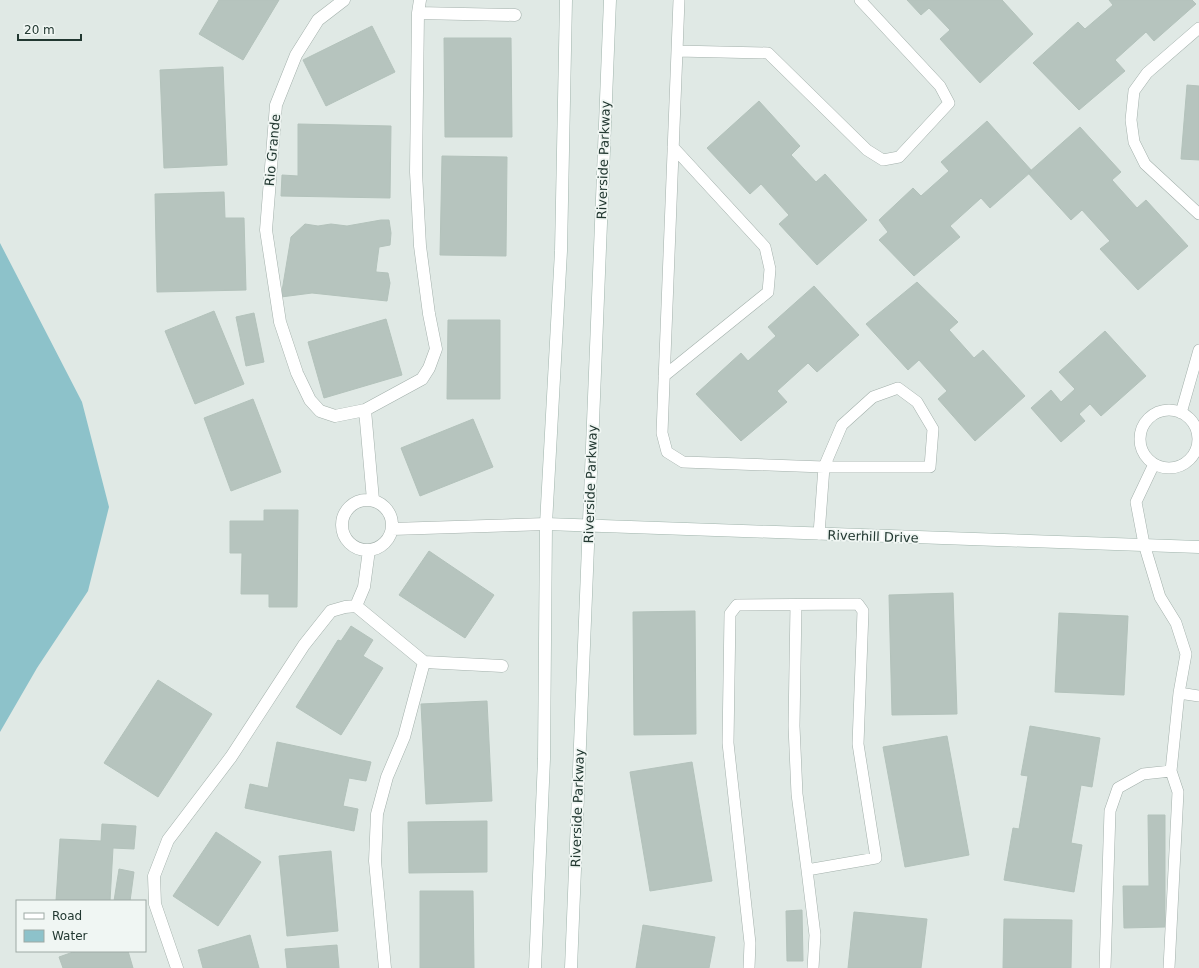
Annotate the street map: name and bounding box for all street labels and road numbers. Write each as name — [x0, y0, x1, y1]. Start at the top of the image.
street label: Riverside Parkway — [594, 100, 613, 220]
street label: Rio Grande — [262, 113, 283, 187]
street label: Riverside Parkway — [581, 424, 600, 544]
street label: Riverhill Drive — [827, 527, 919, 546]
street label: Riverside Parkway — [568, 748, 587, 868]

